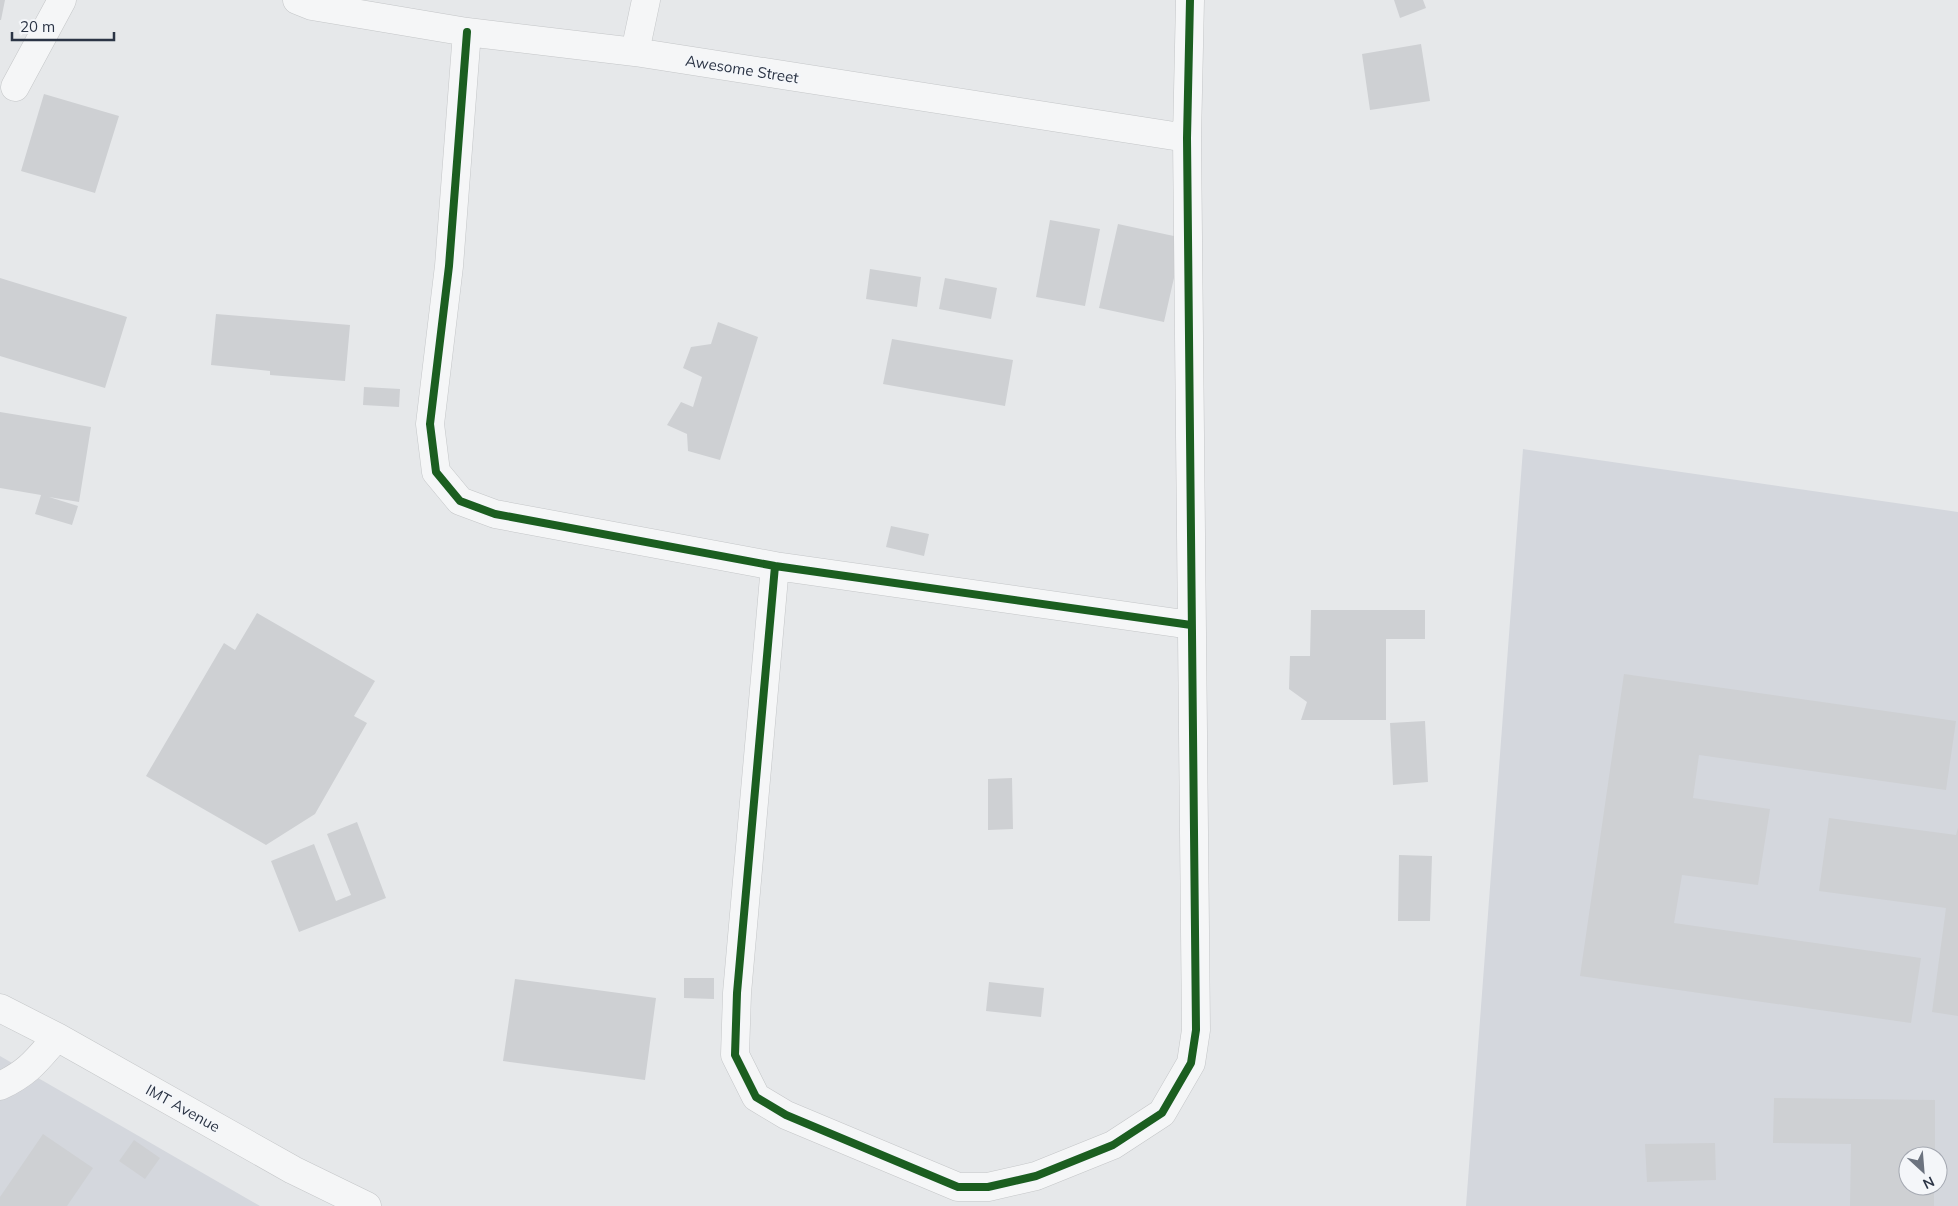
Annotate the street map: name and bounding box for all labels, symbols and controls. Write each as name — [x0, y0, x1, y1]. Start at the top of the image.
scale bar — [12, 10, 115, 42]
text: 20 m — [20, 17, 55, 36]
street label: Awesome Street — [684, 51, 800, 87]
street label: IMT Avenue — [143, 1080, 223, 1136]
north arrow — [1898, 1146, 1948, 1196]
text: N — [1920, 1172, 1937, 1193]

